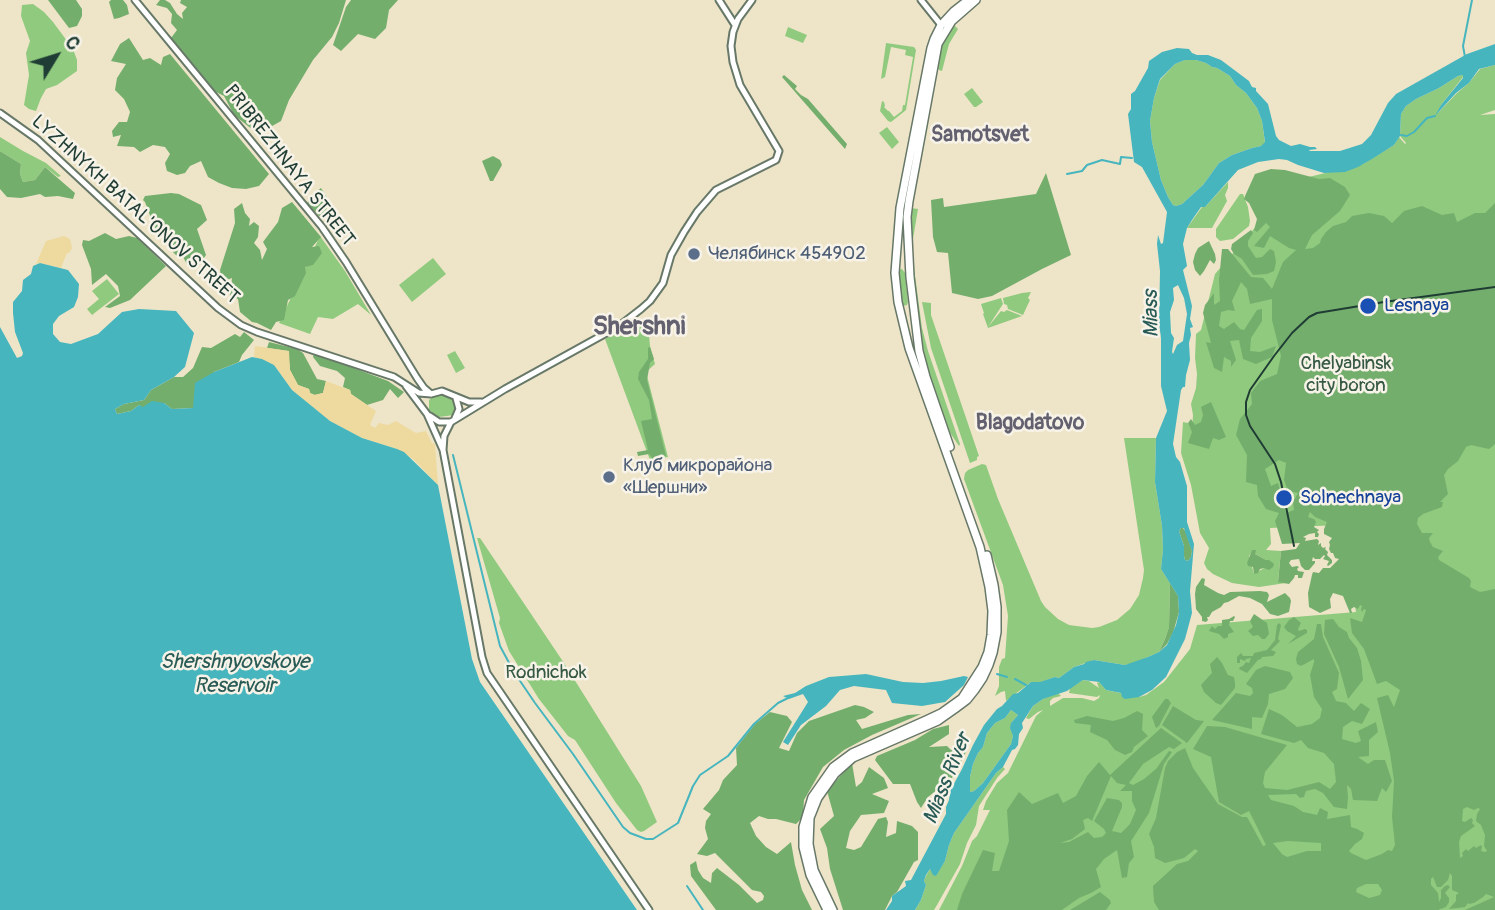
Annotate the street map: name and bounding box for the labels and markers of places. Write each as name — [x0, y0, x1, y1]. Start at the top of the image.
place label: Челябинск 454902 — [708, 243, 866, 265]
marker: Челябинск 454902 — [686, 246, 702, 262]
place label: Lesnaya — [1384, 295, 1449, 317]
marker: Lesnaya — [1358, 296, 1378, 316]
place label: Клуб микрорайона «Шершни» — [623, 455, 772, 499]
marker: Клуб микрорайона «Шершни» — [601, 469, 617, 485]
place label: Solnechnaya — [1300, 487, 1401, 509]
marker: Solnechnaya — [1274, 488, 1294, 508]

